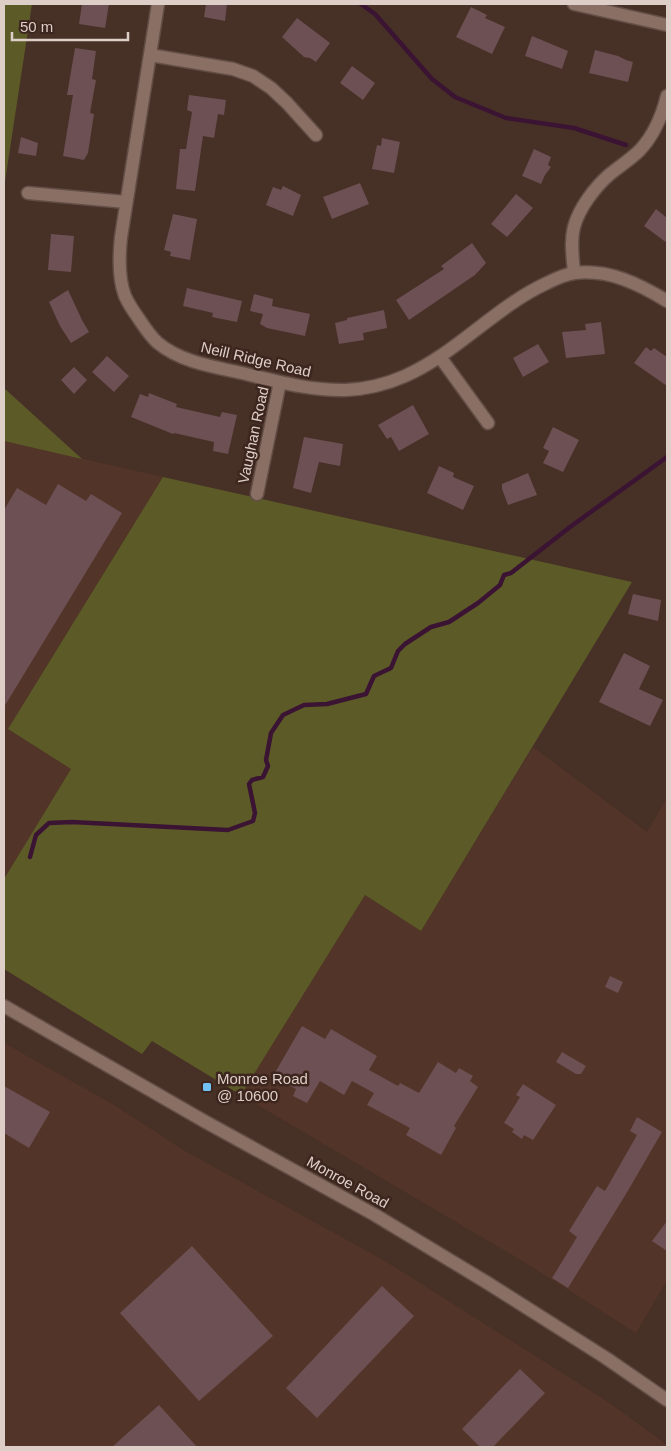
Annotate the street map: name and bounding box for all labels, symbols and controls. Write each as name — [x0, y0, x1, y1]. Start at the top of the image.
scale bar — [12, 10, 129, 42]
text: 50 m — [20, 18, 53, 35]
street label: Neill Ridge Road — [199, 338, 313, 380]
street label: Vaughan Road — [234, 385, 272, 485]
place label: Monroe Road @ 10600 — [217, 1070, 308, 1104]
marker: Monroe Road @ 10600 — [201, 1081, 213, 1093]
street label: Monroe Road — [304, 1153, 392, 1211]

